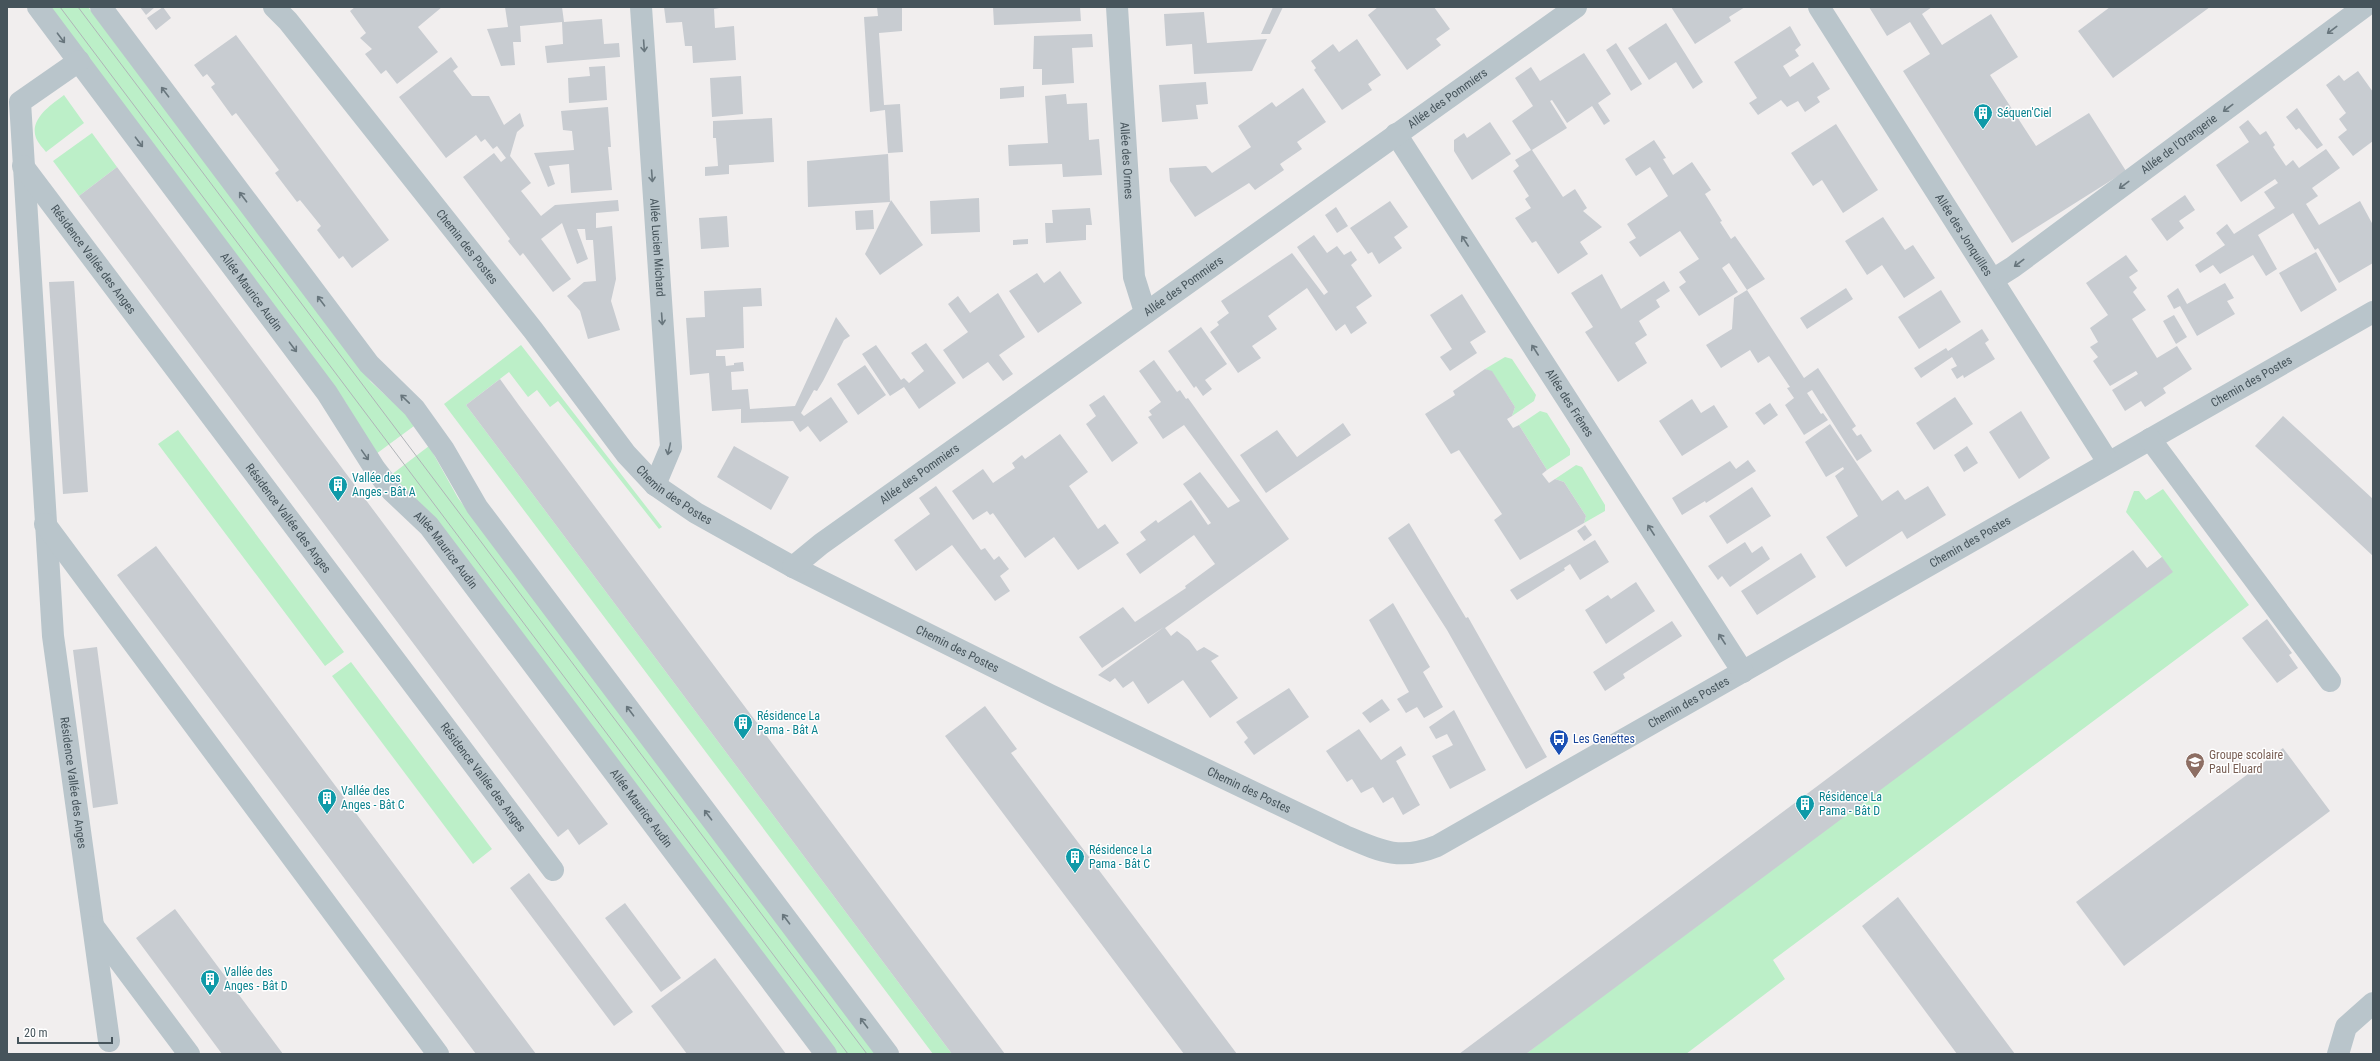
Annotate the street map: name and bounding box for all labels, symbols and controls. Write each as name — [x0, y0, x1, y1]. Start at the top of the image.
one-way arrow — [2327, 26, 2338, 34]
one-way arrow — [57, 32, 66, 43]
one-way arrow — [640, 39, 647, 52]
street label: Allée des Pommiers — [1405, 65, 1490, 132]
one-way arrow — [161, 87, 170, 98]
building icon: Séquen'Ciel — [1972, 102, 1994, 130]
one-way arrow — [2223, 104, 2234, 112]
place label: Séquen'Ciel — [1997, 106, 2052, 120]
street label: Allée de l'Orangerie — [2138, 111, 2220, 177]
street label: Allée des Ormes — [1117, 122, 1136, 200]
one-way arrow — [135, 136, 144, 147]
one-way arrow — [649, 169, 656, 182]
one-way arrow — [2118, 181, 2129, 190]
one-way arrow — [239, 191, 248, 202]
street label: Allée des Jonquilles — [1932, 191, 1995, 279]
street label: Allée Lucien Michard — [647, 198, 668, 297]
street label: Résidence Vallée des Anges — [48, 202, 139, 317]
street label: Chemin des Postes — [433, 207, 501, 287]
one-way arrow — [1461, 236, 1469, 247]
street label: Allée Maurice Audin — [217, 250, 285, 334]
street label: Allée des Pommiers — [1141, 253, 1226, 319]
one-way arrow — [2014, 259, 2025, 267]
one-way arrow — [317, 295, 326, 306]
one-way arrow — [659, 312, 666, 325]
one-way arrow — [289, 341, 297, 352]
one-way arrow — [1531, 344, 1539, 356]
street label: Chemin des Postes — [2208, 353, 2295, 410]
street label: Allée des Frênes — [1542, 366, 1596, 439]
one-way arrow — [400, 394, 410, 404]
street label: Allée des Pommiers — [877, 441, 962, 507]
one-way arrow — [665, 442, 673, 455]
one-way arrow — [361, 449, 369, 460]
street label: Résidence Vallée des Anges — [243, 461, 334, 576]
street label: Chemin des Postes — [633, 463, 715, 528]
place label: Vallée des Anges - Bât A — [352, 471, 416, 499]
building icon: Vallée des Anges - Bât A — [327, 474, 349, 502]
street label: Allée Maurice Audin — [411, 508, 481, 592]
street label: Chemin des Postes — [1927, 513, 2013, 571]
one-way arrow — [1647, 524, 1655, 536]
street label: Chemin des Postes — [914, 622, 1001, 676]
one-way arrow — [1718, 634, 1726, 645]
street label: Chemin des Postes — [1646, 674, 1732, 731]
one-way arrow — [626, 706, 634, 717]
place label: Résidence La Pama - Bât A — [757, 709, 820, 737]
building icon: Résidence La Pama - Bât A — [732, 712, 754, 740]
street label: Résidence Vallée des Anges — [57, 716, 89, 850]
street label: Résidence Vallée des Anges — [438, 720, 529, 834]
bus stop icon: Les Genettes — [1548, 728, 1570, 756]
place label: Les Genettes — [1573, 732, 1635, 746]
place label: Groupe scolaire Paul Eluard — [2209, 748, 2284, 776]
school or university icon: Groupe scolaire Paul Eluard — [2184, 751, 2206, 779]
street label: Chemin des Postes — [1205, 764, 1293, 816]
street label: Allée Maurice Audin — [607, 766, 675, 850]
place label: Vallée des Anges - Bât C — [341, 784, 405, 812]
building icon: Vallée des Anges - Bât C — [316, 787, 338, 815]
place label: Résidence La Pama - Bât D — [1819, 790, 1882, 818]
building icon: Résidence La Pama - Bât D — [1794, 793, 1816, 821]
one-way arrow — [704, 810, 712, 821]
place label: Résidence La Pama - Bât C — [1089, 843, 1152, 871]
building icon: Résidence La Pama - Bât C — [1064, 846, 1086, 874]
one-way arrow — [782, 913, 791, 924]
place label: Vallée des Anges - Bât D — [224, 965, 288, 993]
building icon: Vallée des Anges - Bât D — [199, 968, 221, 996]
one-way arrow — [860, 1017, 869, 1028]
scale bar — [18, 1019, 112, 1045]
text: 20 m — [24, 1026, 48, 1040]

